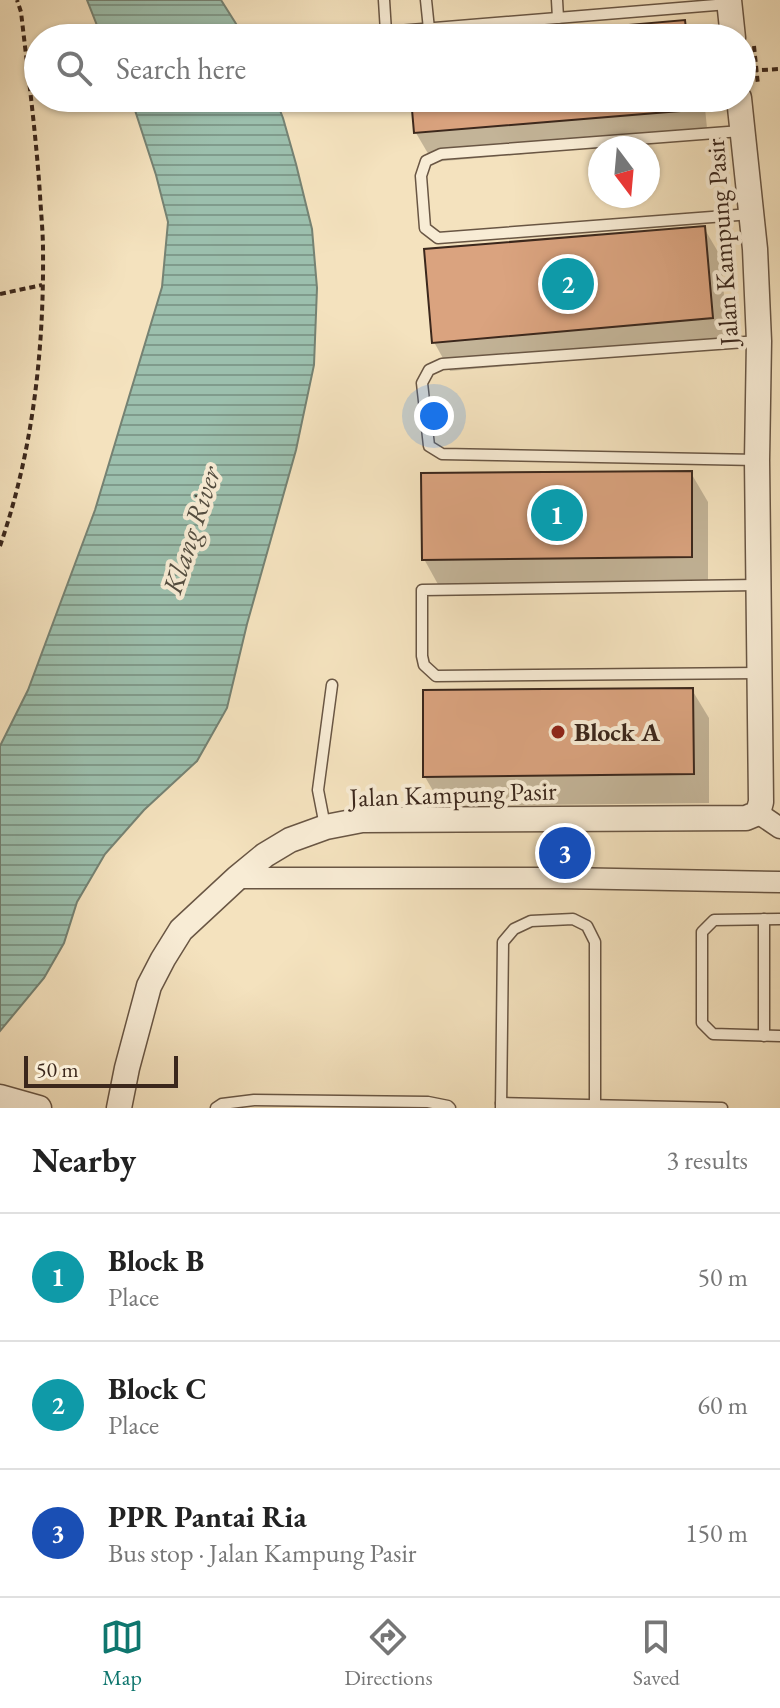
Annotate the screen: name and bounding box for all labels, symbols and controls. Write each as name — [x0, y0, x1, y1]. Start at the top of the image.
search box — [24, 24, 756, 112]
icon: search — [52, 46, 96, 90]
text: Search here — [116, 49, 246, 88]
north arrow — [588, 136, 660, 208]
street label: Jalan Kampung Pasir — [698, 137, 746, 349]
pin: 2 — [542, 254, 594, 314]
your location — [414, 396, 454, 436]
water label: Klang River — [153, 460, 229, 599]
pin: 1 — [531, 485, 583, 545]
place label: Block A — [574, 715, 660, 749]
marker: Block A — [549, 723, 567, 741]
street label: Jalan Kampung Pasir — [347, 773, 558, 815]
pin: 3 — [539, 823, 591, 883]
scale bar — [24, 1052, 178, 1088]
text: 50 m — [36, 1055, 79, 1084]
text: Nearby — [32, 1138, 136, 1182]
text: 3 results — [667, 1143, 748, 1177]
text: Block B — [108, 1241, 204, 1280]
text: 1 — [51, 1260, 65, 1294]
text: 50 m — [698, 1260, 748, 1294]
text: Place — [108, 1280, 159, 1314]
text: Block C — [108, 1369, 207, 1408]
text: 2 — [51, 1388, 65, 1422]
text: 60 m — [698, 1388, 748, 1422]
text: Place — [108, 1408, 159, 1442]
text: PPR Pantai Ria — [108, 1497, 307, 1536]
text: 3 — [51, 1516, 65, 1550]
text: 150 m — [685, 1516, 748, 1550]
text: Bus stop · Jalan Kampung Pasir — [108, 1536, 416, 1570]
tab: Map — [100, 1615, 144, 1692]
tab: Directions — [344, 1615, 433, 1692]
tab: Saved — [633, 1615, 680, 1692]

